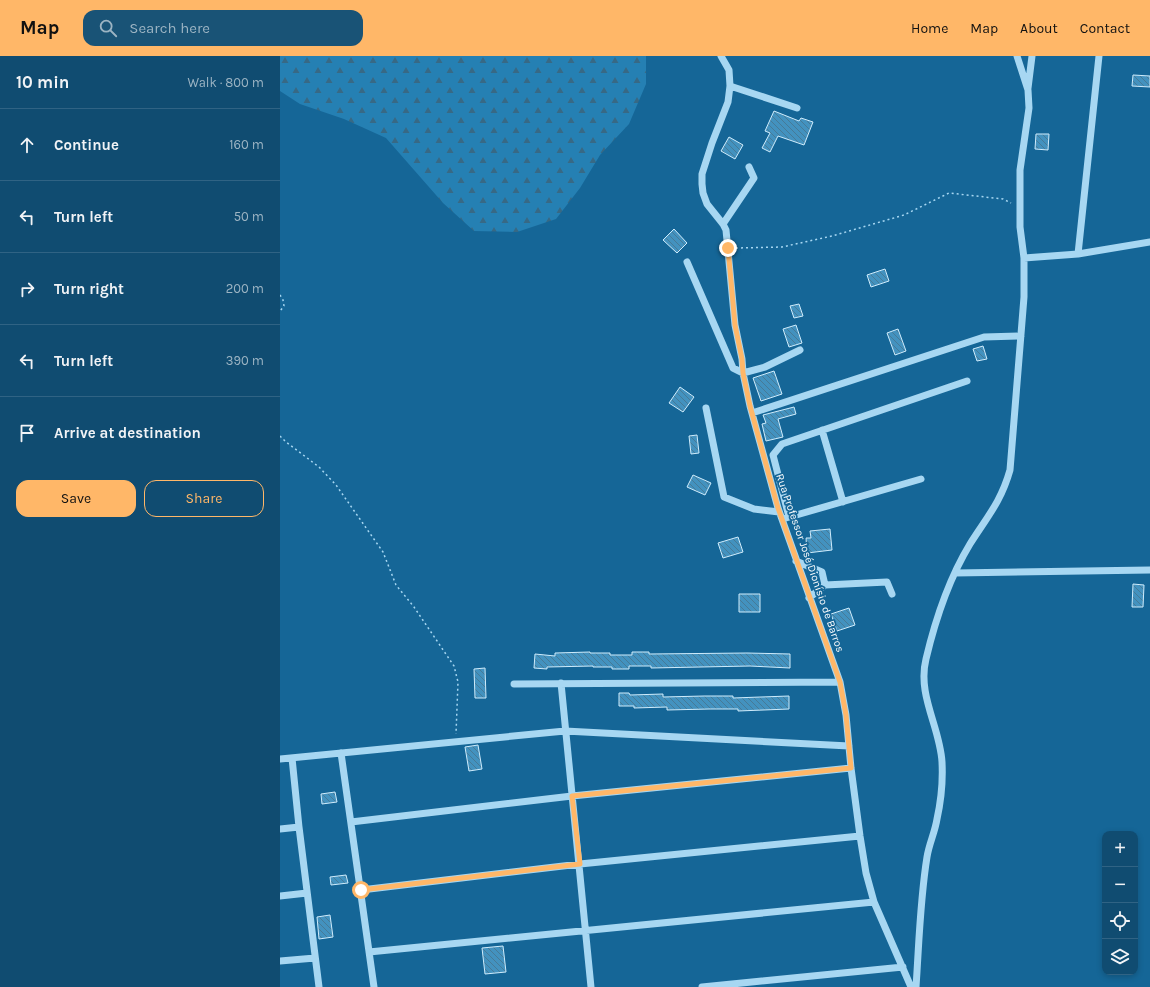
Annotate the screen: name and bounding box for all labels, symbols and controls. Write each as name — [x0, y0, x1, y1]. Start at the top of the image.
search box — [83, 10, 363, 46]
text: Map — [20, 17, 59, 39]
icon: search — [97, 17, 119, 39]
text: Search here — [129, 19, 210, 37]
text: Home — [911, 20, 948, 37]
text: Map — [970, 20, 998, 37]
text: About — [1020, 20, 1058, 37]
text: Contact — [1080, 20, 1130, 37]
text: 10 min — [16, 72, 69, 92]
text: Walk · 800 m — [188, 75, 264, 90]
icon: ahead — [16, 134, 38, 156]
text: Continue — [54, 136, 119, 154]
text: 160 m — [229, 137, 264, 152]
icon: left — [16, 206, 38, 228]
text: Turn left — [54, 208, 113, 226]
text: 50 m — [234, 209, 264, 224]
route end — [719, 239, 737, 257]
icon: right — [16, 278, 38, 300]
text: Turn right — [54, 280, 124, 298]
text: 200 m — [226, 281, 264, 296]
icon: left — [16, 350, 38, 372]
text: Turn left — [54, 352, 113, 370]
text: 390 m — [226, 353, 264, 368]
icon: arrive — [16, 422, 38, 444]
text: Arrive at destination — [54, 424, 201, 442]
street label: Rua Professor José Dionísio de Barros — [773, 472, 847, 654]
button: Save — [16, 480, 136, 517]
button: Share — [144, 480, 264, 517]
map controls — [1102, 831, 1138, 975]
button: + — [1102, 831, 1138, 867]
button: − — [1102, 867, 1138, 903]
route start — [352, 881, 370, 899]
button: locate — [1102, 903, 1138, 939]
button: layers — [1102, 939, 1138, 975]

